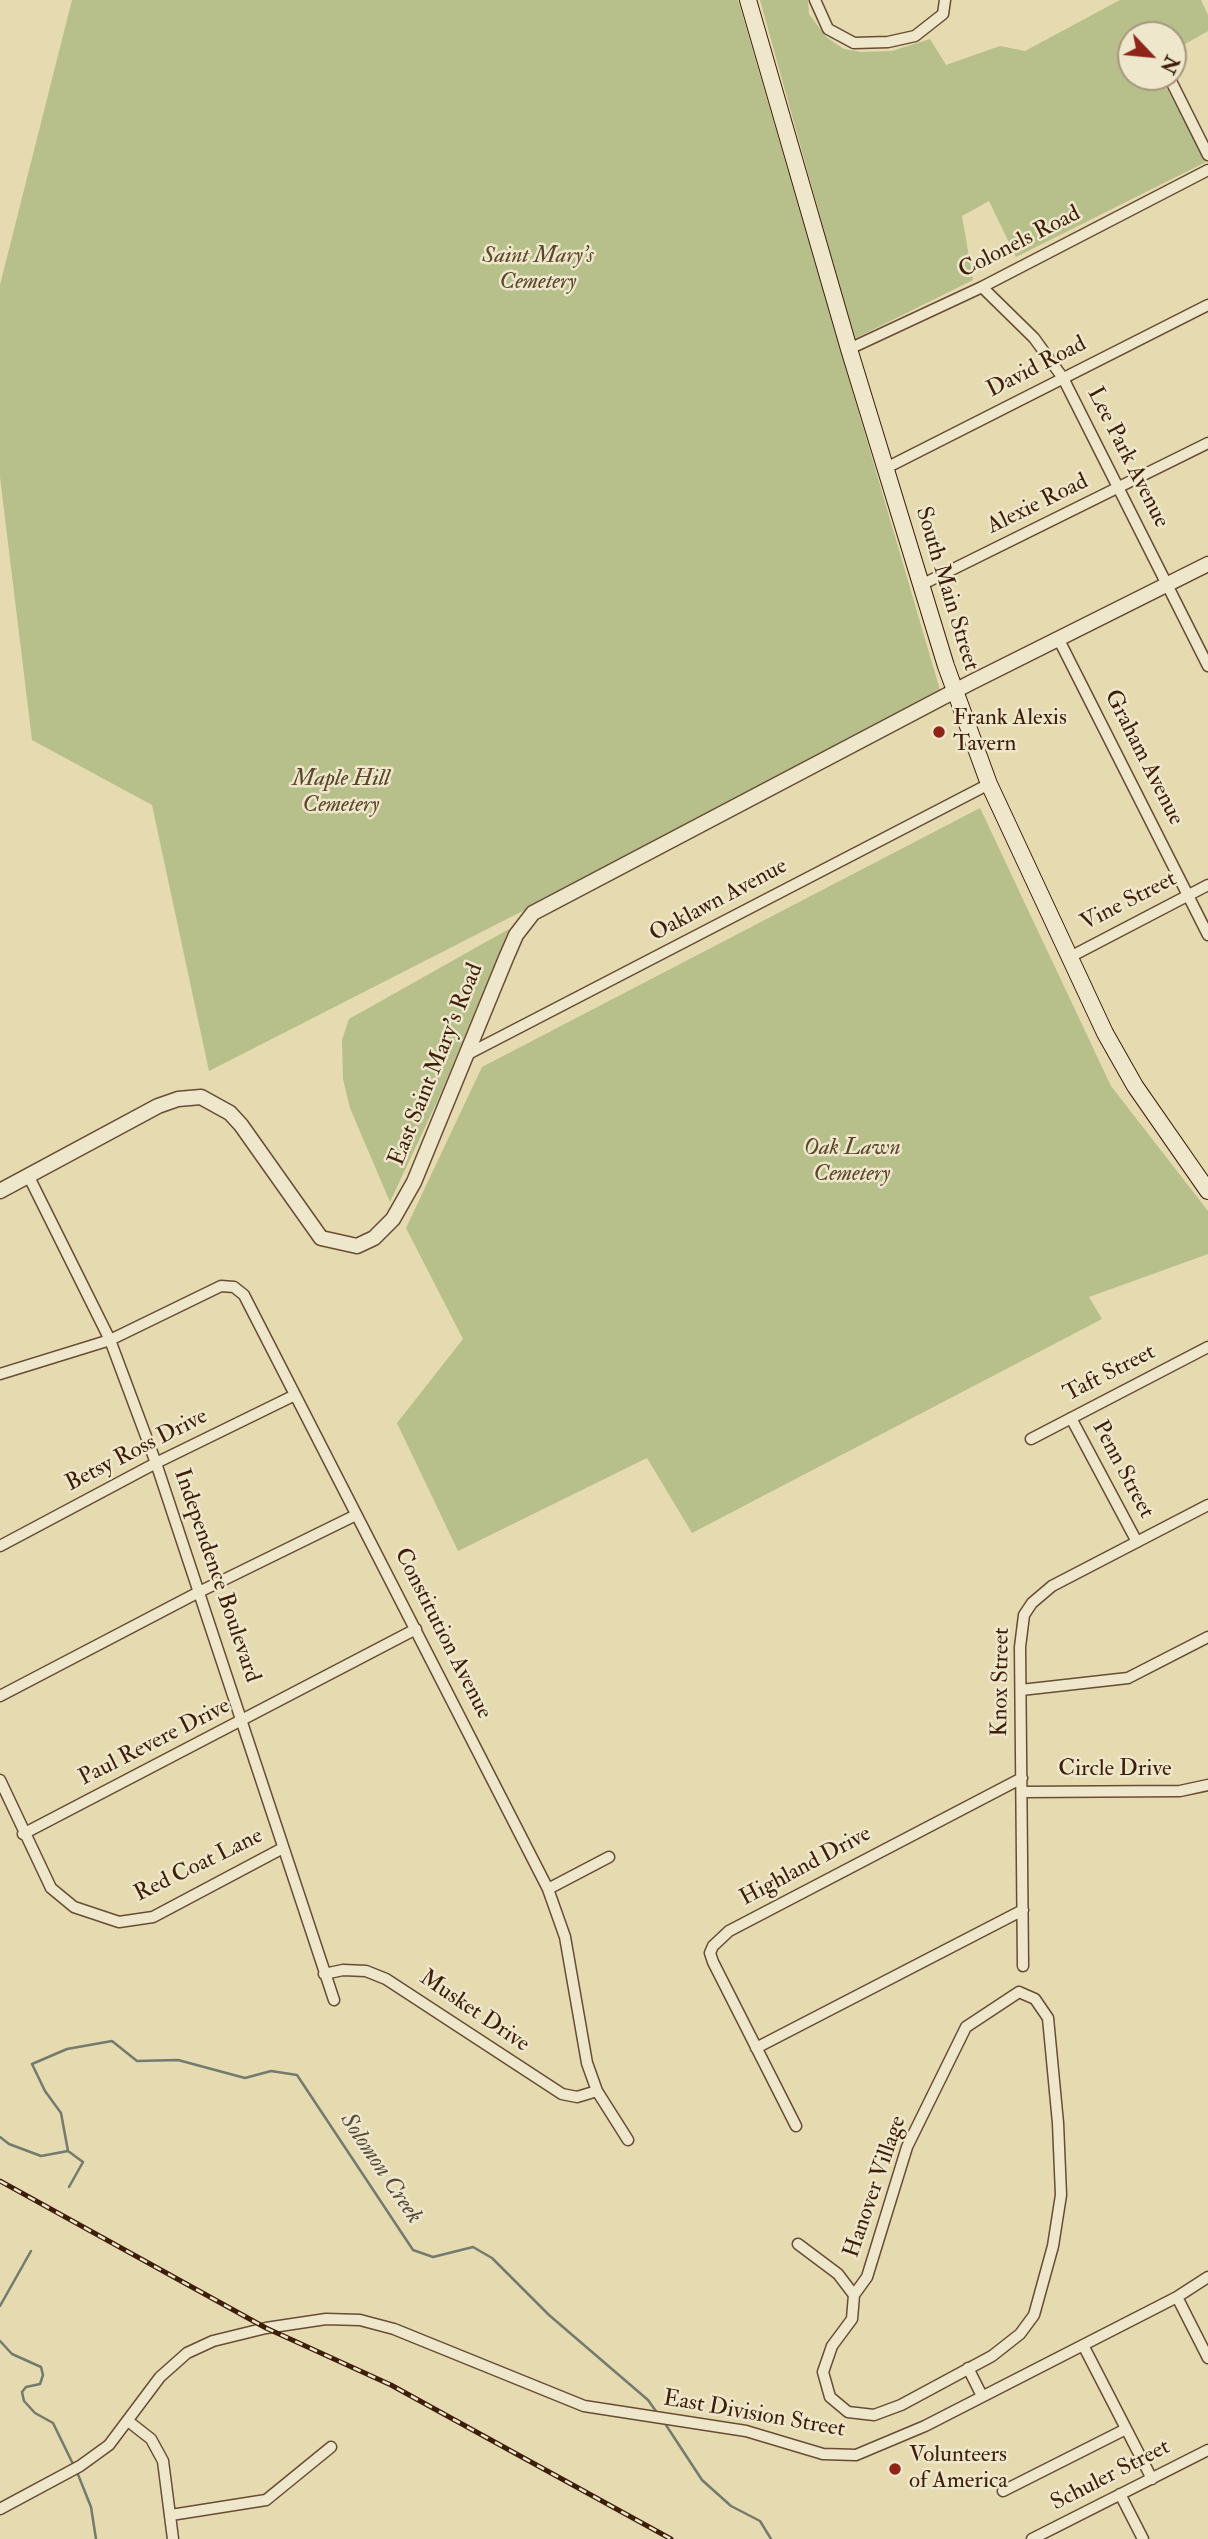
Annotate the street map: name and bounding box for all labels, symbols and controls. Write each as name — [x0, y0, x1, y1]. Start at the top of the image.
north arrow — [1117, 21, 1187, 91]
text: N — [1155, 51, 1184, 77]
street label: Colonels Road — [955, 201, 1085, 285]
park label: Saint Mary's Cemetery — [482, 243, 594, 297]
street label: David Road — [983, 331, 1091, 405]
street label: Lee Park Avenue — [1080, 383, 1174, 533]
street label: Alexie Road — [983, 469, 1093, 541]
street label: South Main Street — [908, 504, 984, 674]
street label: Graham Avenue — [1097, 686, 1189, 830]
place label: Frank Alexis Tavern — [953, 705, 1067, 759]
marker: Frank Alexis Tavern — [931, 724, 947, 740]
park label: Maple Hill Cemetery — [292, 766, 390, 820]
street label: Oaklawn Avenue — [646, 853, 792, 949]
street label: Vine Street — [1076, 866, 1182, 938]
street label: East Saint Mary's Road — [384, 960, 490, 1170]
park label: Oak Lawn Cemetery — [803, 1135, 901, 1189]
street label: Taft Street — [1060, 1339, 1160, 1409]
street label: Betsy Ross Drive — [61, 1403, 213, 1499]
street label: Penn Street — [1085, 1417, 1159, 1523]
street label: Independence Boulevard — [166, 1466, 266, 1686]
street label: Constitution Avenue — [387, 1544, 497, 1724]
street label: Knox Street — [987, 1627, 1017, 1737]
street label: Paul Revere Drive — [75, 1693, 235, 1793]
street label: Circle Drive — [1058, 1756, 1172, 1784]
street label: Highland Drive — [736, 1821, 876, 1913]
street label: Red Coat Lane — [130, 1823, 268, 1909]
street label: Musket Drive — [414, 1965, 534, 2059]
water label: Solomon Creek — [332, 2108, 428, 2230]
street label: Hanover Village — [839, 2112, 913, 2262]
street label: East Division Street — [661, 2385, 847, 2445]
street label: Schuler Street — [1047, 2434, 1175, 2518]
place label: Volunteers of America — [909, 2442, 1008, 2496]
marker: Volunteers of America — [887, 2461, 903, 2477]

